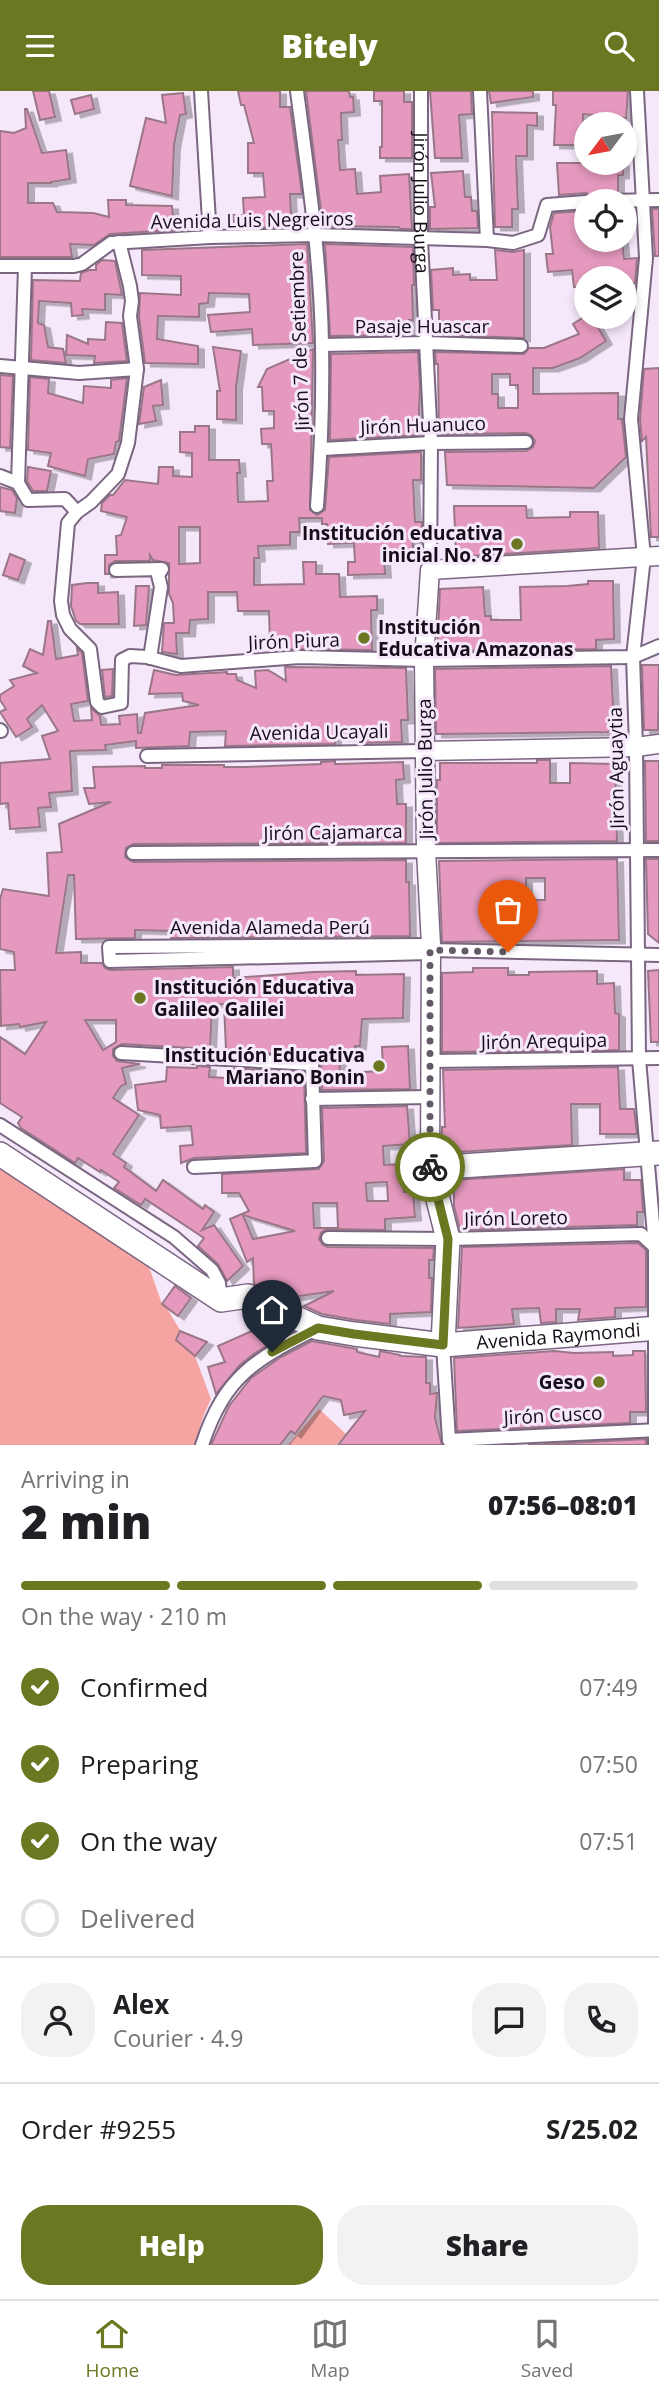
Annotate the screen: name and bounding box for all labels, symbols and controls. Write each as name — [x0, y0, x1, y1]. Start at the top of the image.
text: Bitely — [281, 24, 378, 67]
icon: menu — [21, 27, 59, 65]
icon: search — [600, 27, 638, 65]
north arrow — [574, 112, 637, 175]
map controls — [574, 112, 637, 329]
street label: Jirón Julio Burga — [408, 130, 436, 274]
button: locate — [574, 189, 637, 252]
street label: Avenida Luis Negreiros — [150, 205, 354, 235]
street label: Jirón 7 de Setiembre — [283, 251, 315, 433]
button: layers — [574, 266, 637, 329]
street label: Pasaje Huascar — [355, 313, 490, 339]
street label: Jirón Huanuco — [358, 410, 486, 440]
place label: Institución educativa inicial No. 87 — [302, 520, 503, 568]
marker: Institución educativa inicial No. 87 — [509, 536, 525, 552]
place label: Institución Educativa Amazonas — [378, 614, 573, 662]
street label: Jirón Piura — [246, 626, 340, 656]
marker: Institución Educativa Amazonas — [356, 630, 372, 646]
street label: Jirón Julio Burga — [411, 698, 439, 842]
street label: Jirón Aguaytia — [602, 707, 630, 831]
street label: Avenida Ucayali — [249, 718, 389, 746]
street label: Jirón Cajamarca — [261, 818, 403, 846]
pin — [478, 880, 538, 952]
icon: bag — [489, 891, 527, 929]
street label: Avenida Alameda Perú — [170, 914, 370, 940]
place label: Institución Educativa Galileo Galilei — [154, 974, 354, 1022]
marker: Institución Educativa Galileo Galilei — [132, 990, 148, 1006]
street label: Jirón Arequipa — [479, 1027, 607, 1055]
place label: Institución Educativa Mariano Bonin — [165, 1042, 365, 1090]
marker: Institución Educativa Mariano Bonin — [371, 1058, 387, 1074]
courier — [395, 1132, 465, 1202]
icon: bike — [411, 1148, 449, 1186]
street label: Jirón Loreto — [462, 1204, 568, 1232]
pin — [242, 1280, 302, 1352]
icon: home — [253, 1291, 291, 1329]
street label: Avenida Raymondi — [475, 1317, 641, 1355]
place label: Geso — [539, 1369, 585, 1395]
marker: Geso — [591, 1374, 607, 1390]
street label: Jirón Cusco — [501, 1399, 603, 1431]
text: Arriving in — [21, 1463, 130, 1495]
text: 07:56–08:01 — [488, 1487, 638, 1523]
text: 2 min — [21, 1490, 152, 1552]
text: On the way · 210 m — [21, 1600, 227, 1632]
icon: check — [21, 1668, 59, 1706]
text: Confirmed — [80, 1669, 208, 1705]
text: 07:49 — [579, 1671, 638, 1703]
icon: check — [21, 1745, 59, 1783]
text: Preparing — [80, 1746, 198, 1782]
text: 07:50 — [579, 1748, 638, 1780]
icon: check — [21, 1822, 59, 1860]
text: On the way — [80, 1823, 217, 1859]
text: 07:51 — [579, 1825, 638, 1857]
text: Delivered — [80, 1900, 195, 1936]
button: person — [21, 1983, 95, 2057]
button: chat — [472, 1983, 546, 2057]
button: phone — [564, 1983, 638, 2057]
text: Alex — [113, 1986, 169, 2022]
text: Courier · 4.9 — [113, 2022, 243, 2054]
text: Order #9255 — [21, 2111, 176, 2147]
text: S/25.02 — [546, 2111, 638, 2147]
button: Help — [21, 2205, 323, 2285]
button: Share — [337, 2205, 638, 2285]
tab: Home — [86, 2315, 139, 2383]
tab: Map — [310, 2315, 350, 2383]
tab: Saved — [521, 2315, 573, 2383]

